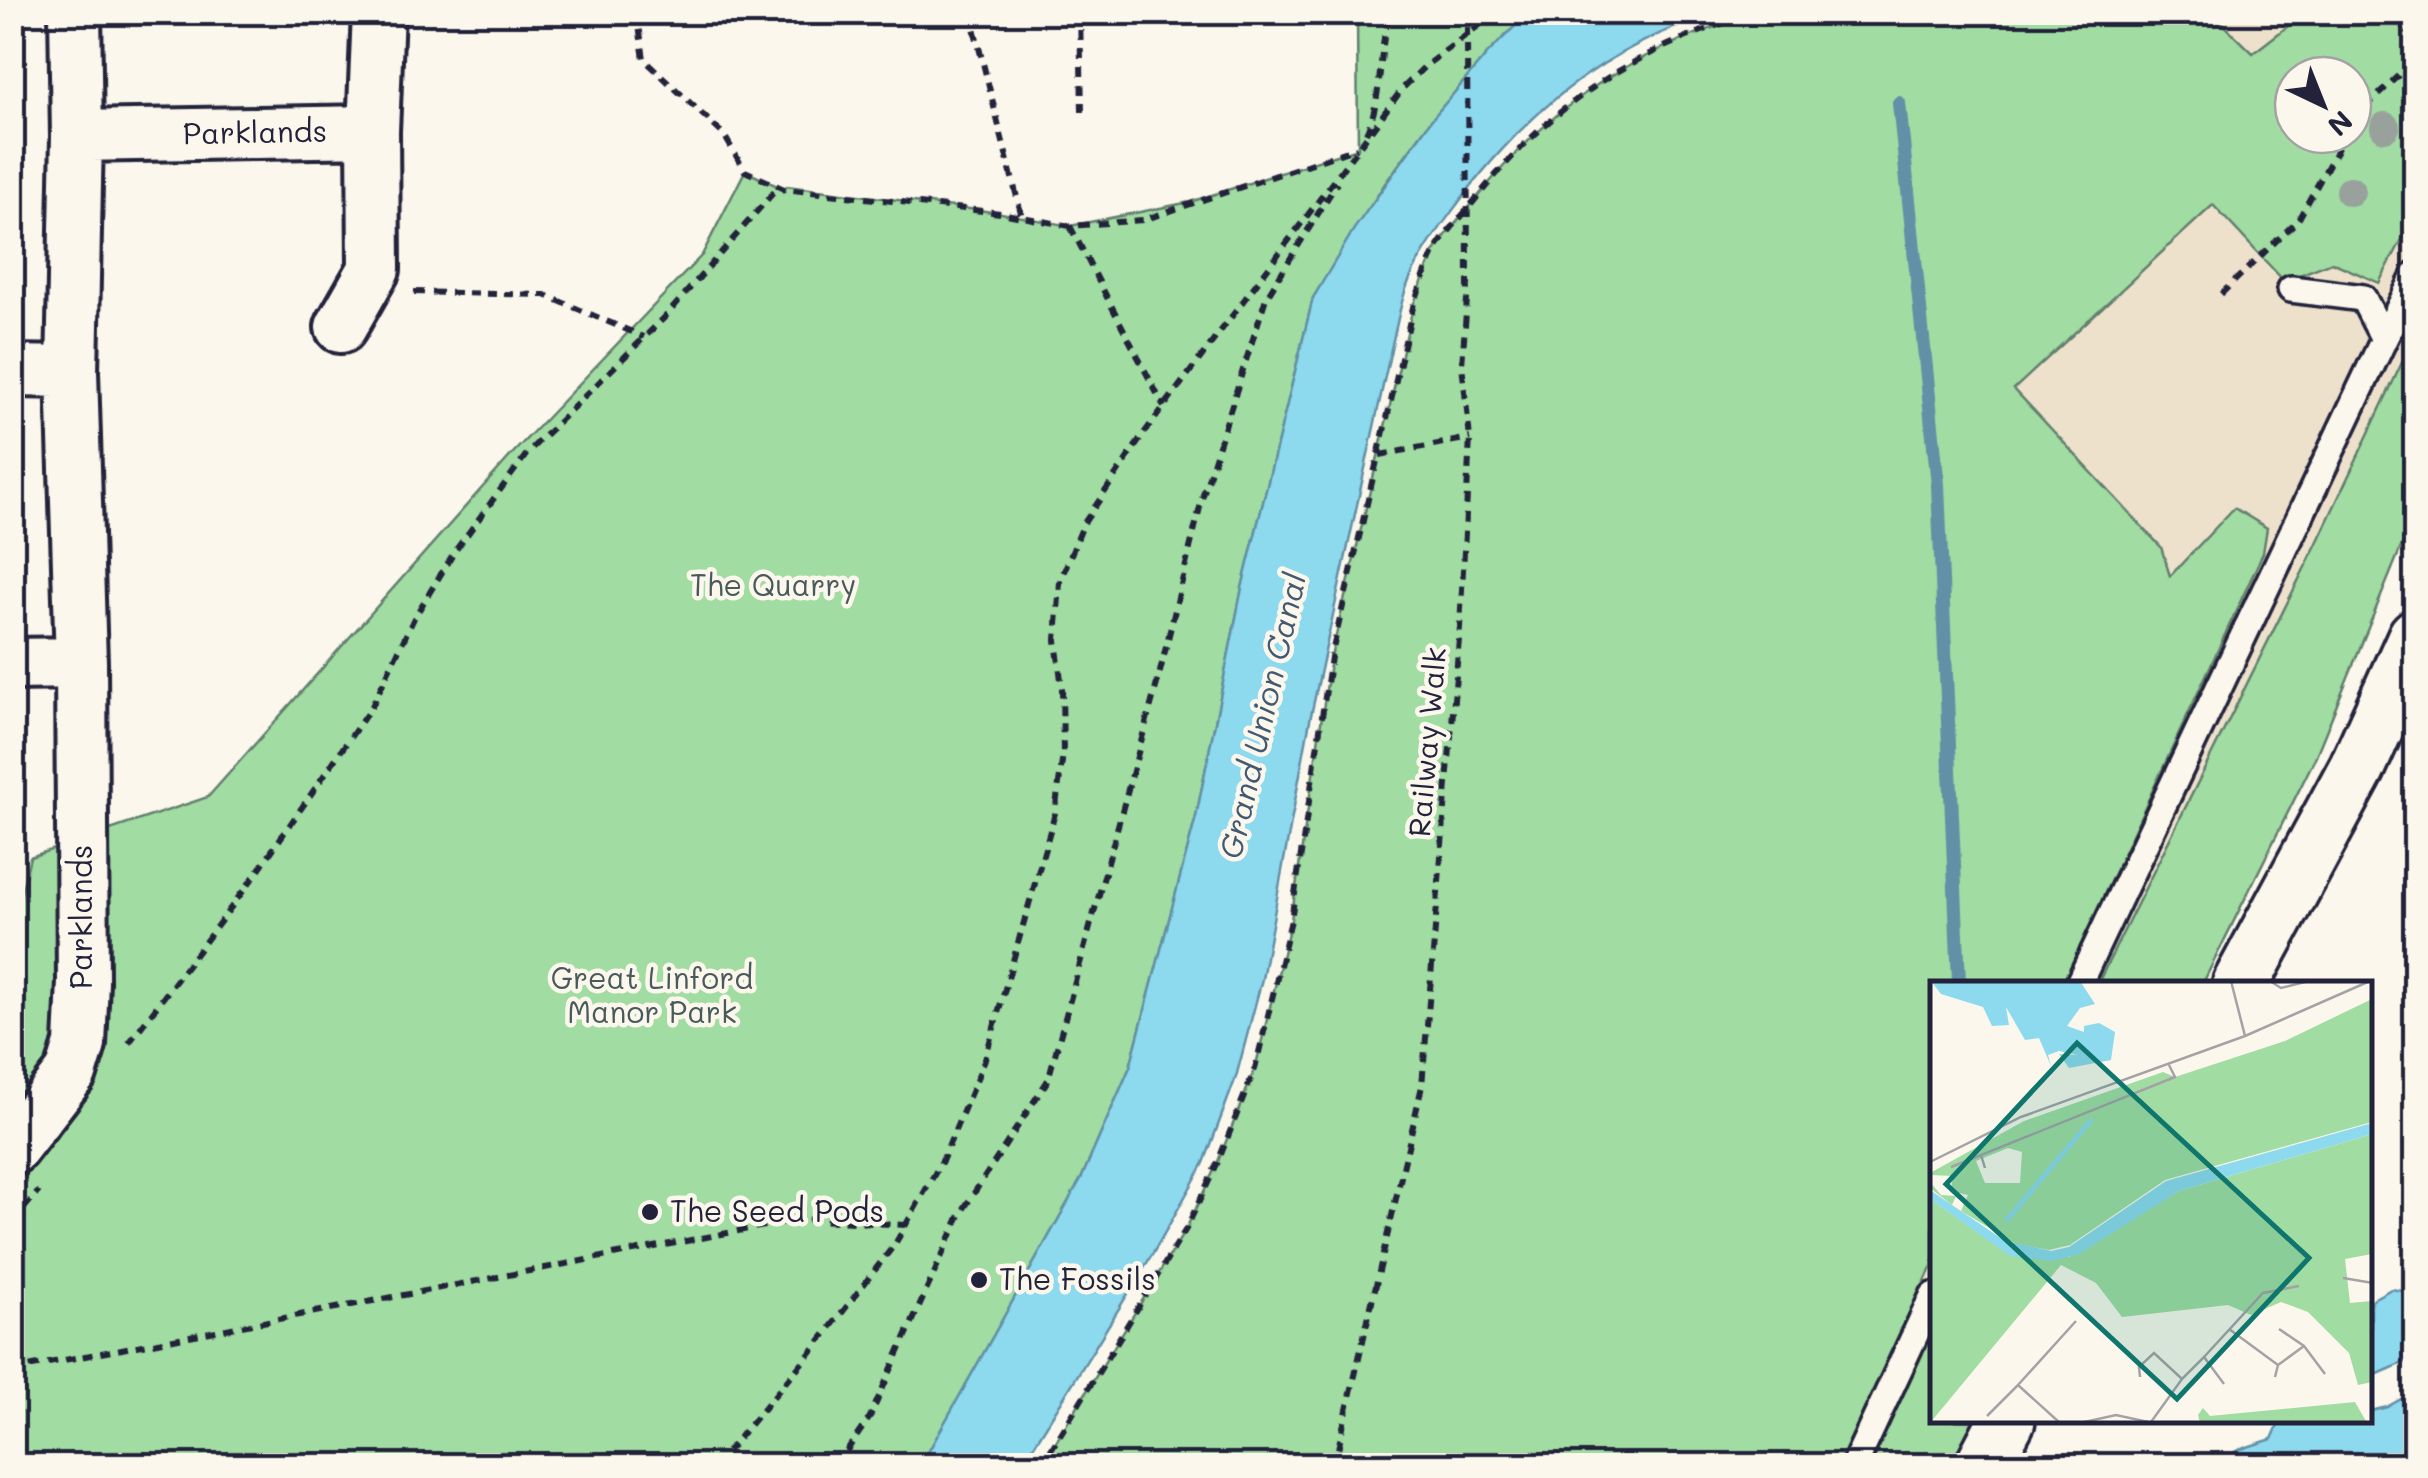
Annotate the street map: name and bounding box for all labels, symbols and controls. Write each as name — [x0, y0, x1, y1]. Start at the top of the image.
north arrow — [2273, 55, 2373, 155]
text: N — [2321, 104, 2361, 144]
street label: Parklands — [182, 110, 328, 152]
park label: The Quarry — [690, 564, 856, 604]
water label: Grand Union Canal — [1208, 568, 1314, 863]
street label: Railway Walk — [1398, 645, 1454, 838]
street label: Parklands — [60, 845, 100, 989]
park label: Great Linford Manor Park — [551, 957, 753, 1031]
inset map — [1930, 981, 2373, 1423]
place label: The Seed Pods — [670, 1190, 884, 1230]
marker: The Seed Pods — [639, 1201, 661, 1223]
place label: The Fossils — [999, 1258, 1156, 1298]
marker: The Fossils — [968, 1269, 990, 1291]

